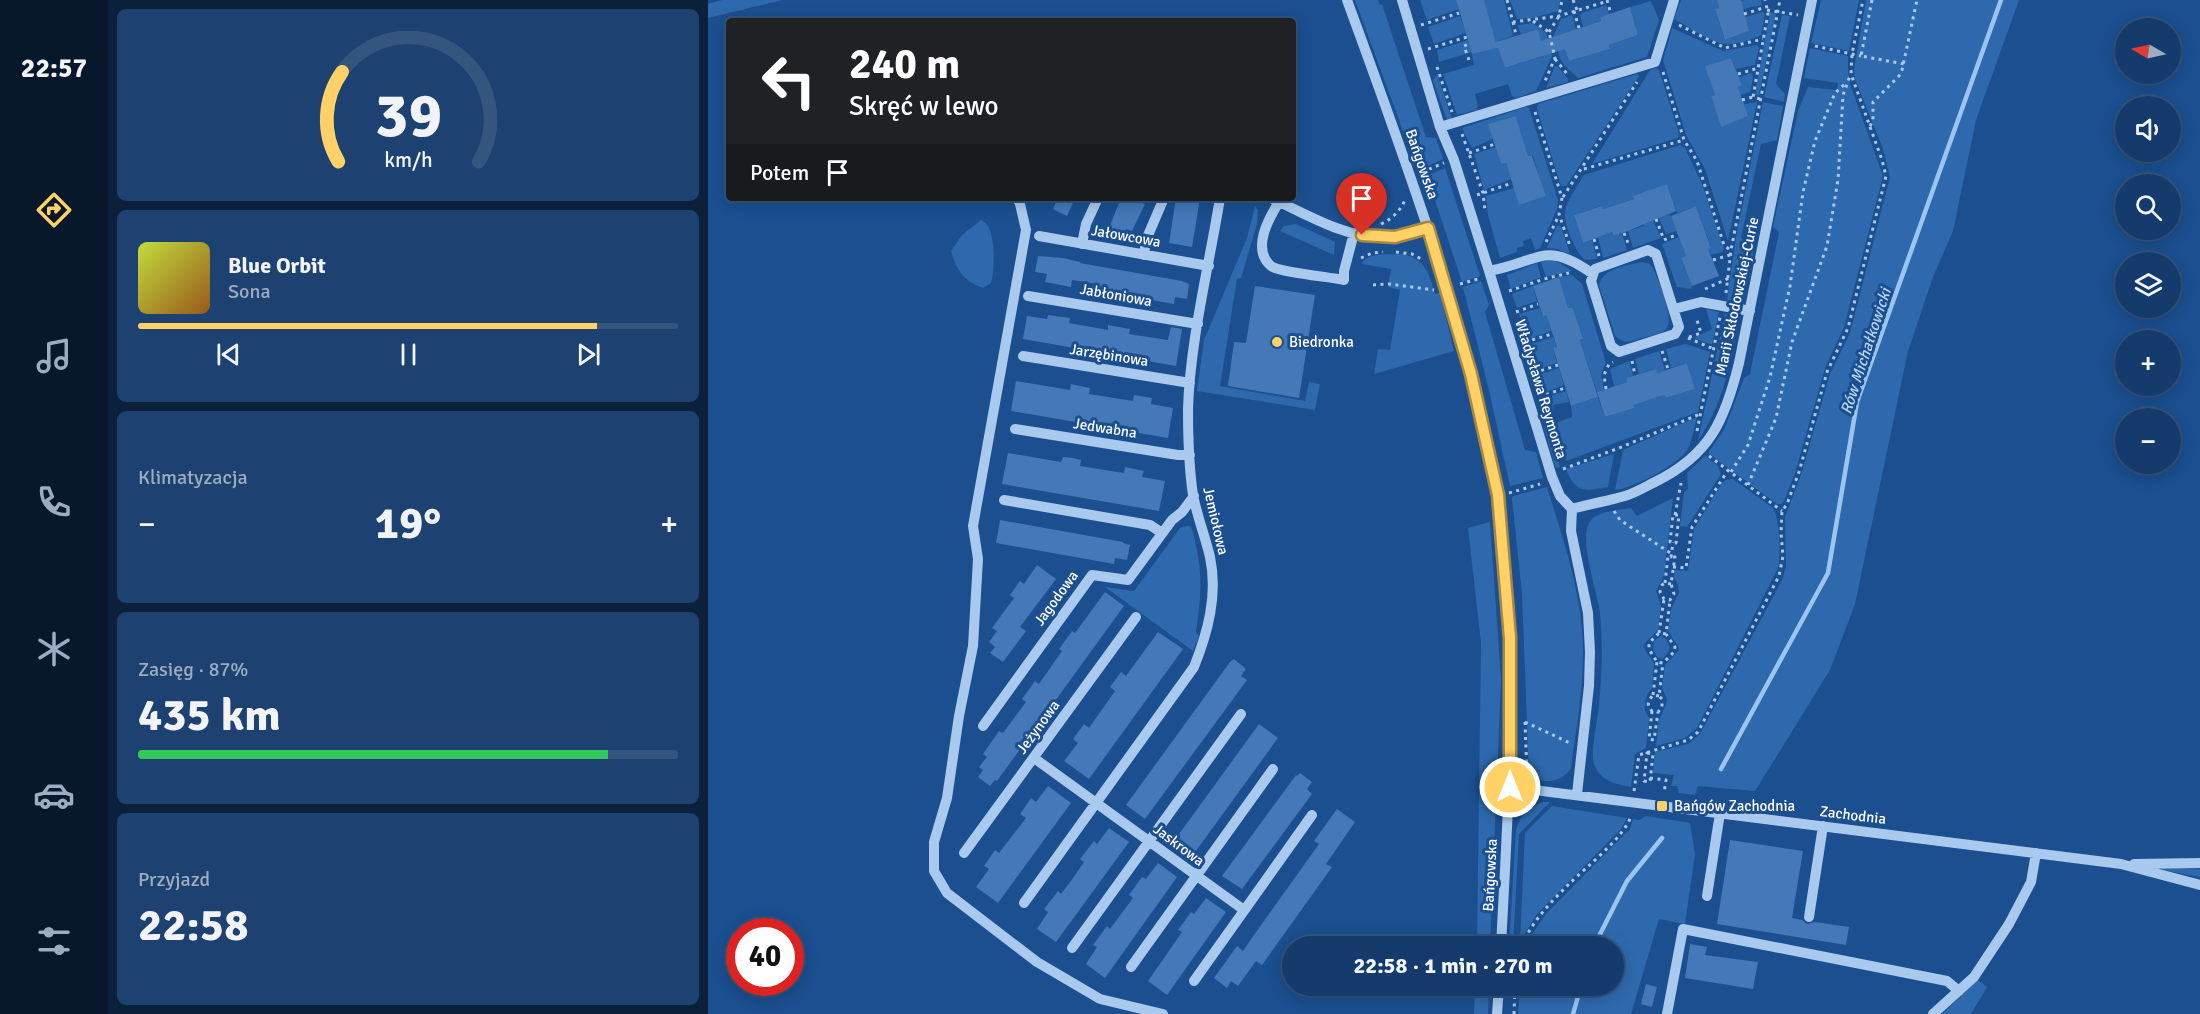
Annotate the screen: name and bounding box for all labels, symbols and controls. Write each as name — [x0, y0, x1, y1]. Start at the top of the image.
north arrow — [2115, 18, 2181, 84]
map controls — [2115, 18, 2181, 474]
text: 240 m — [849, 39, 960, 90]
icon: left — [750, 42, 828, 120]
text: 22:57 — [21, 52, 87, 85]
text: 39 — [374, 77, 442, 154]
text: Skręć w lewo — [849, 90, 999, 123]
button: sound — [2115, 96, 2181, 162]
street label: Bańgowska — [1402, 127, 1442, 201]
text: km/h — [384, 147, 432, 173]
icon: arrive — [821, 156, 854, 189]
text: Potem — [750, 159, 809, 186]
pin — [1336, 173, 1387, 235]
button: search — [2115, 174, 2181, 240]
icon: arrive — [1345, 182, 1378, 215]
icon: directions — [33, 189, 75, 231]
street label: Marii Skłodowskiej-Curie — [1711, 215, 1763, 377]
street label: Jałowcowa — [1090, 221, 1162, 251]
text: Blue Orbit — [228, 252, 326, 279]
button: layers — [2115, 252, 2181, 318]
text: Sona — [228, 279, 271, 304]
street label: Jabłoniowa — [1079, 280, 1153, 310]
water label: Rów Michałkowicki — [1836, 284, 1896, 417]
street label: Władysława Reymonta — [1511, 317, 1571, 461]
button: + — [2115, 330, 2181, 396]
place label: Biedronka — [1289, 333, 1354, 351]
icon: music — [33, 335, 75, 377]
marker: Biedronka — [1270, 335, 1284, 349]
icon: previous — [212, 338, 245, 371]
icon: pause — [392, 338, 425, 371]
icon: next — [572, 338, 605, 371]
street label: Jarzębinowa — [1068, 340, 1150, 370]
button: − — [2115, 408, 2181, 474]
street label: Jedwabna — [1072, 414, 1138, 442]
text: Klimatyzacja — [138, 465, 248, 490]
icon: phone — [33, 481, 75, 523]
street label: Jemiołowa — [1199, 485, 1233, 557]
text: 19° — [375, 496, 441, 551]
text: − — [138, 504, 156, 545]
text: + — [660, 504, 678, 545]
street label: Jagodowa — [1030, 567, 1082, 629]
icon: climate — [33, 628, 75, 670]
text: Zasięg · 87% — [138, 657, 248, 682]
text: 435 km — [138, 688, 281, 743]
street label: Jeżynowa — [1012, 697, 1064, 757]
position arrow — [1478, 755, 1542, 819]
icon: car — [33, 774, 75, 816]
place label: Bańgów Zachodnia — [1674, 797, 1795, 815]
marker: Bańgów Zachodnia — [1655, 799, 1669, 813]
street label: Zachodnia — [1819, 802, 1887, 828]
street label: Jaskrowa — [1150, 820, 1208, 870]
street label: Bańgowska — [1479, 838, 1501, 912]
text: Przyjazd — [138, 867, 210, 892]
text: 22:58 — [138, 898, 248, 953]
speed limit sign: 40 — [726, 918, 804, 996]
icon: filters — [33, 920, 75, 962]
text: 22:58 · 1 min · 270 m — [1353, 952, 1553, 979]

